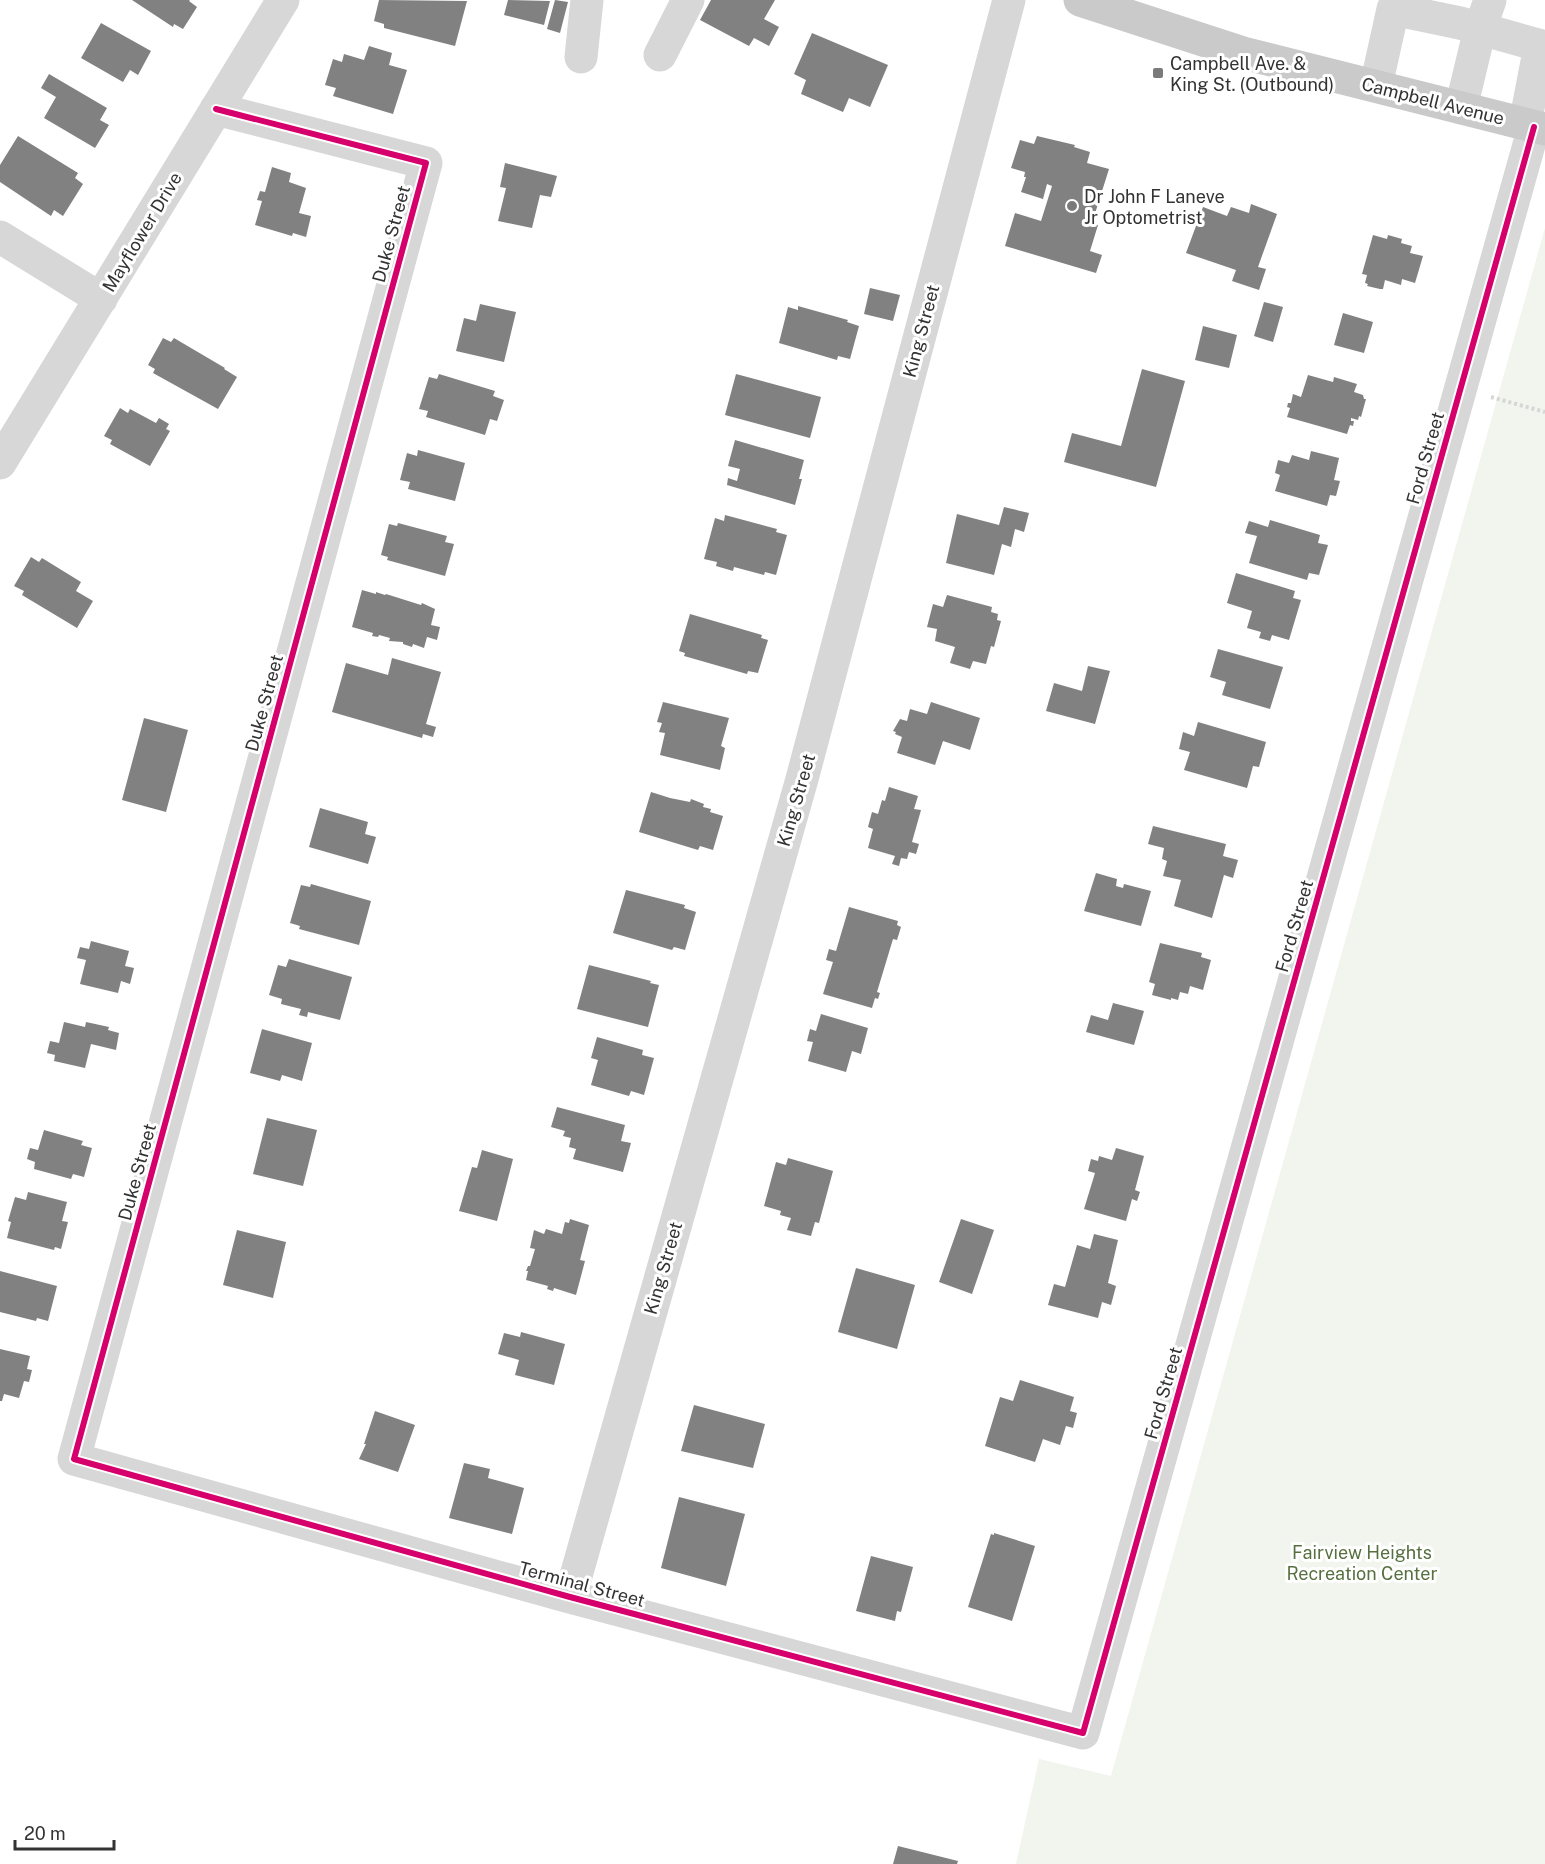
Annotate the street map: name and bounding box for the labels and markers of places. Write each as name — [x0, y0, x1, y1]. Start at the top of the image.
place label: Campbell Ave. & King St. (Outbound) — [1170, 53, 1334, 95]
marker: Campbell Ave. & King St. (Outbound) — [1151, 66, 1165, 80]
place label: Dr John F Laneve Jr Optometrist — [1084, 186, 1225, 228]
marker: Dr John F Laneve Jr Optometrist — [1065, 199, 1079, 213]

